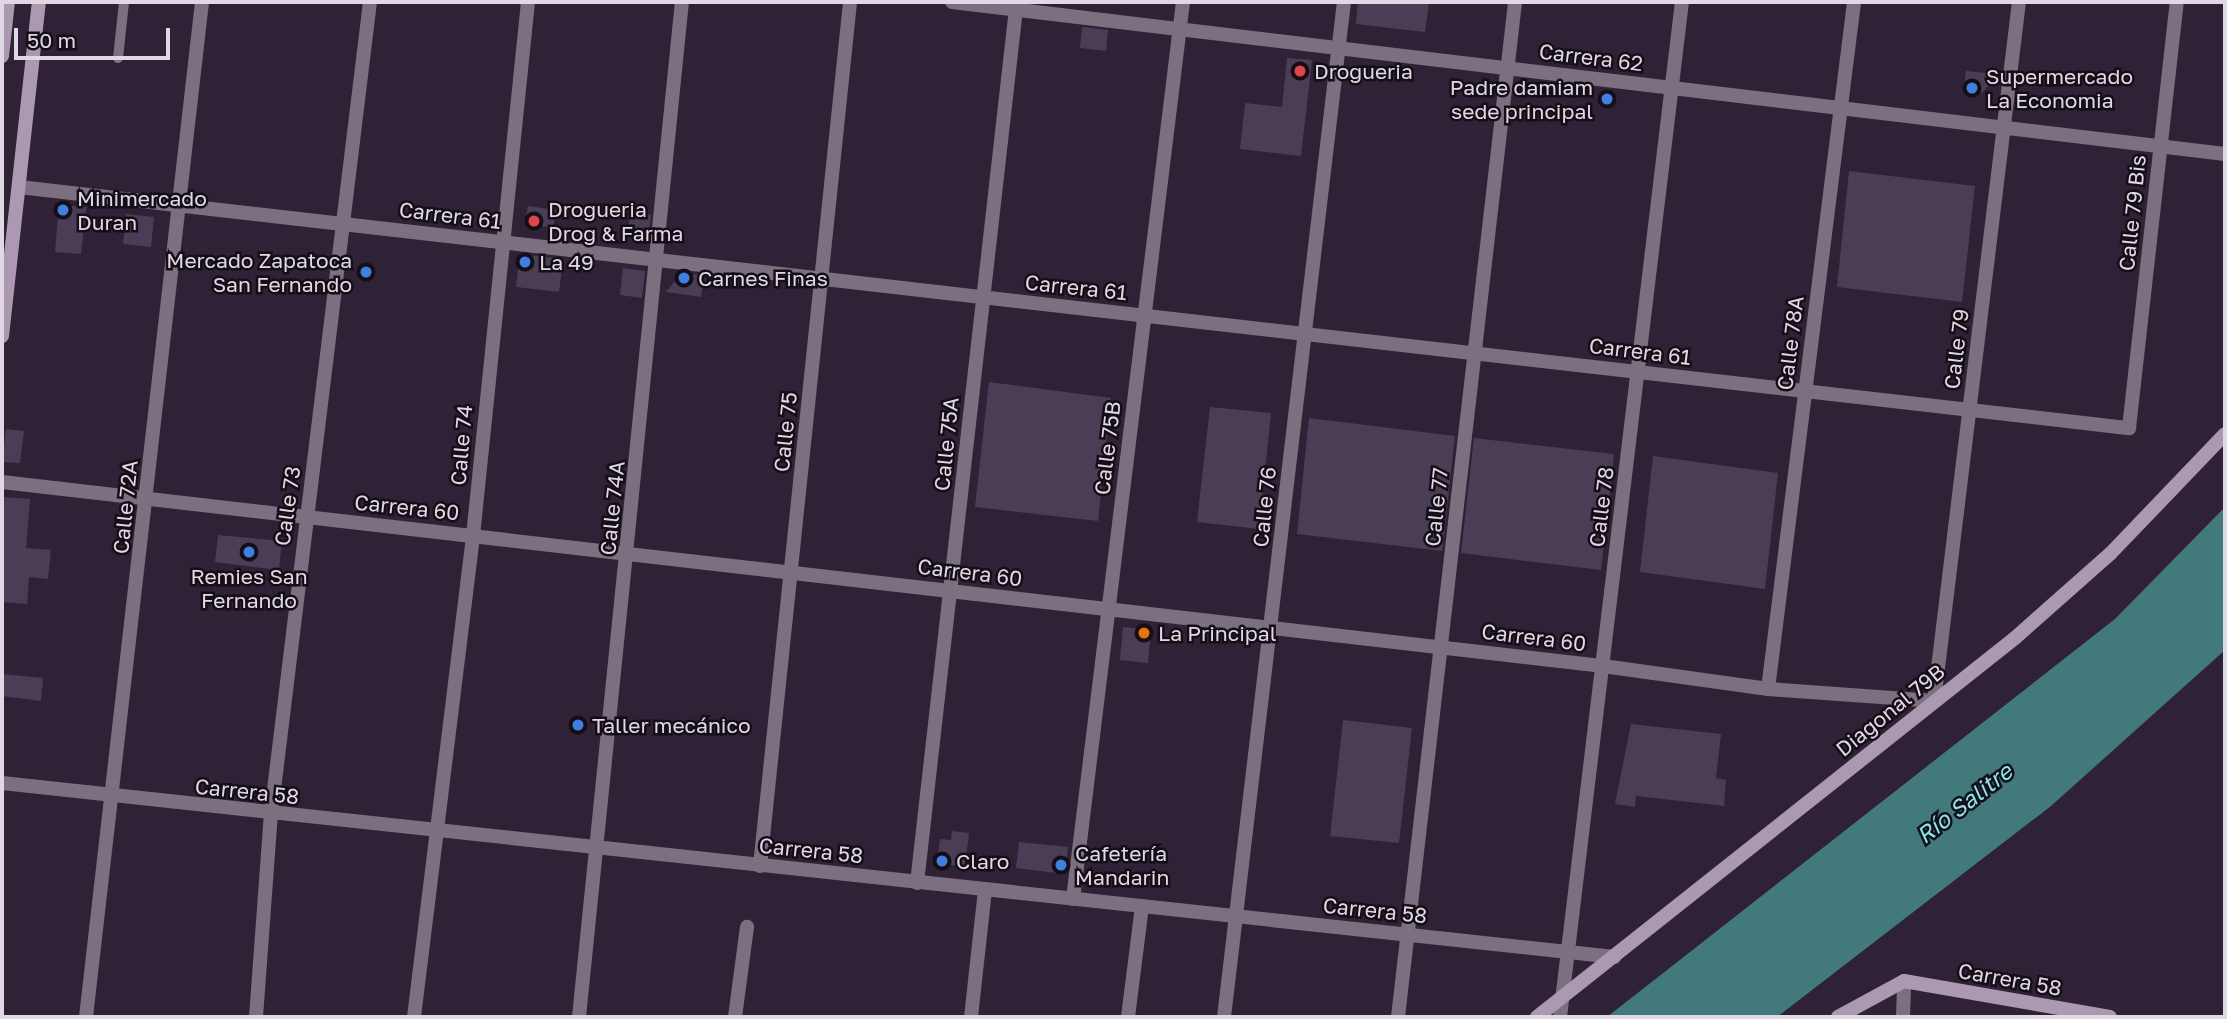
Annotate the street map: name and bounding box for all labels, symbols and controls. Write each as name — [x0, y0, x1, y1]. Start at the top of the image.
scale bar — [18, 14, 173, 58]
text: 50 m — [27, 27, 76, 53]
street label: Carrera 62 — [1538, 38, 1644, 76]
place label: Drogueria — [1314, 58, 1413, 84]
marker: Drogueria — [1292, 63, 1308, 79]
place label: Supermercado La Economia — [1986, 63, 2133, 113]
place label: Padre damiam sede principal — [1450, 74, 1593, 124]
marker: Supermercado La Economia — [1964, 80, 1980, 96]
marker: Padre damiam sede principal — [1599, 91, 1615, 107]
street label: Calle 79 Bis — [2113, 154, 2151, 272]
place label: Minimercado Duran — [77, 185, 207, 235]
street label: Carrera 61 — [398, 196, 502, 234]
place label: Drogueria Drog & Farma — [548, 196, 683, 246]
marker: Minimercado Duran — [55, 202, 71, 218]
marker: Drogueria Drog & Farma — [526, 213, 542, 229]
place label: Mercado Zapatoca San Fernando — [166, 247, 352, 297]
place label: La 49 — [539, 249, 594, 275]
marker: La 49 — [517, 254, 533, 270]
marker: Mercado Zapatoca San Fernando — [358, 264, 374, 280]
place label: Carnes Finas — [698, 265, 828, 291]
street label: Carrera 61 — [1024, 269, 1128, 305]
marker: Carnes Finas — [676, 270, 692, 286]
street label: Calle 78A — [1772, 294, 1808, 392]
street label: Calle 79 — [1939, 307, 1973, 391]
street label: Carrera 61 — [1588, 332, 1692, 370]
street label: Calle 75 — [768, 391, 802, 473]
street label: Calle 75A — [929, 396, 963, 492]
street label: Calle 75B — [1089, 400, 1125, 496]
street label: Calle 74 — [445, 404, 477, 486]
street label: Calle 72A — [108, 459, 142, 555]
street label: Calle 74A — [595, 460, 629, 556]
street label: Calle 73 — [269, 465, 305, 547]
street label: Calle 78 — [1584, 465, 1618, 549]
street label: Calle 76 — [1247, 466, 1281, 548]
street label: Calle 77 — [1419, 466, 1453, 548]
street label: Carrera 60 — [353, 489, 461, 525]
marker: Remies San Fernando — [241, 544, 257, 560]
street label: Carrera 60 — [916, 553, 1024, 591]
place label: Remies San Fernando — [190, 563, 308, 613]
street label: Carrera 60 — [1480, 618, 1588, 656]
place label: La Principal — [1158, 620, 1276, 646]
marker: La Principal — [1136, 625, 1152, 641]
street label: Diagonal 79B — [1831, 659, 1949, 761]
place label: Taller mecánico — [592, 712, 751, 738]
marker: Taller mecánico — [570, 717, 586, 733]
water label: Río Salitre — [1911, 757, 2017, 849]
street label: Carrera 58 — [194, 773, 300, 809]
street label: Carrera 58 — [758, 832, 864, 868]
place label: Cafetería Mandarin — [1075, 840, 1169, 890]
place label: Claro — [956, 848, 1009, 874]
marker: Claro — [934, 853, 950, 869]
marker: Cafetería Mandarin — [1053, 857, 1069, 873]
street label: Carrera 58 — [1322, 892, 1428, 928]
street label: Carrera 58 — [1956, 958, 2064, 1000]

